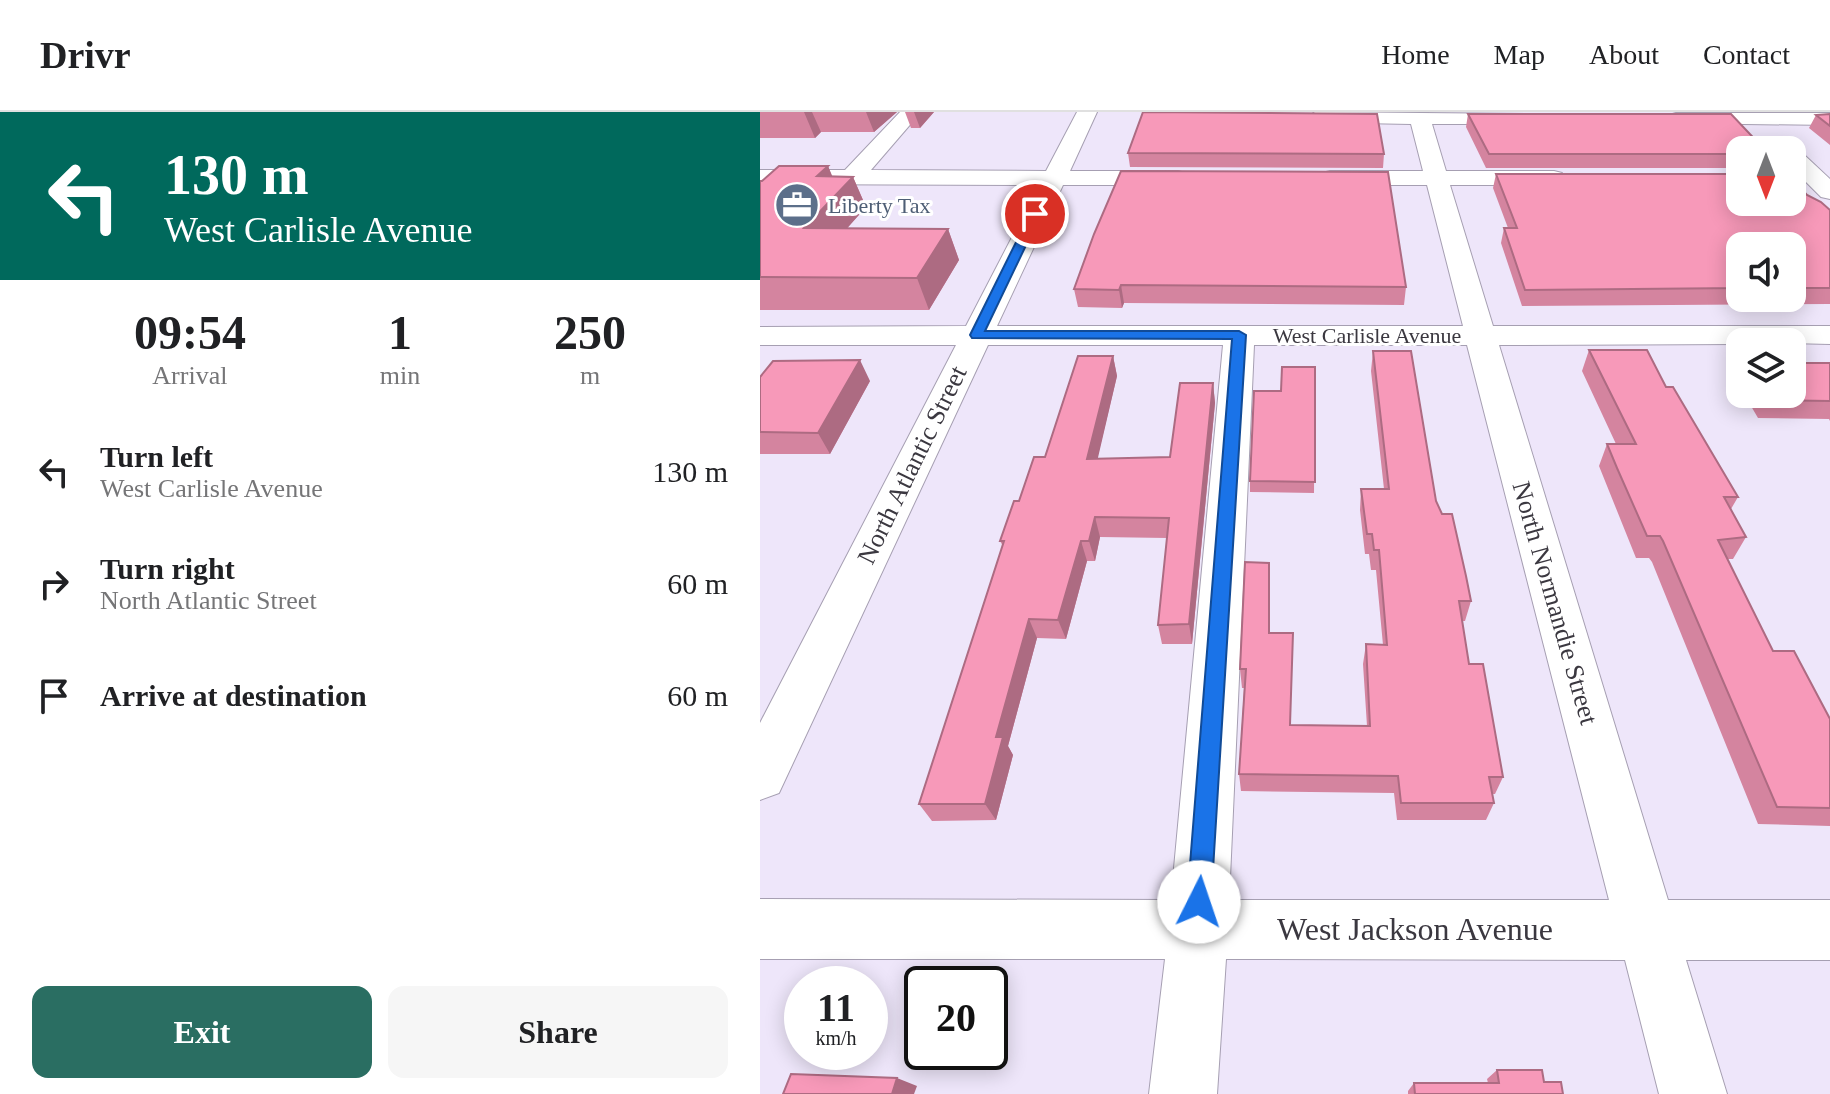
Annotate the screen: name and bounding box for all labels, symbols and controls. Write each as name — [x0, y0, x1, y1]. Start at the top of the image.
text: Drivr — [40, 34, 131, 76]
text: Home — [1381, 39, 1450, 70]
text: Map — [1494, 39, 1545, 70]
text: About — [1589, 39, 1659, 70]
text: Contact — [1703, 39, 1790, 70]
north arrow — [1726, 136, 1806, 216]
map controls — [1726, 136, 1806, 408]
icon: left — [32, 144, 136, 248]
text: 130 m — [164, 144, 309, 206]
pin — [1001, 180, 1069, 248]
office icon: Liberty Tax — [773, 181, 821, 229]
icon: arrive — [1013, 192, 1057, 236]
place label: Liberty Tax — [828, 193, 931, 218]
text: West Carlisle Avenue — [164, 210, 472, 250]
button: sound — [1726, 232, 1806, 312]
text: 09:54 — [134, 306, 246, 359]
text: 1 — [388, 306, 412, 359]
text: 250 — [554, 306, 626, 359]
street label: West Carlisle Avenue — [1273, 323, 1461, 348]
button: layers — [1726, 328, 1806, 408]
text: Arrival — [152, 361, 227, 390]
text: min — [380, 361, 420, 390]
text: m — [580, 361, 600, 390]
street label: North Atlantic Street — [851, 361, 973, 569]
text: Turn left — [100, 440, 213, 473]
icon: left — [32, 450, 76, 494]
text: 130 m — [652, 455, 728, 488]
text: West Carlisle Avenue — [100, 474, 323, 503]
street label: North Normandie Street — [1506, 478, 1604, 729]
text: Turn right — [100, 552, 235, 585]
icon: right — [32, 562, 76, 606]
text: 60 m — [667, 567, 728, 600]
text: North Atlantic Street — [100, 586, 317, 615]
icon: arrive — [32, 674, 76, 718]
text: Arrive at destination — [100, 679, 367, 712]
text: 60 m — [667, 679, 728, 712]
position arrow — [1157, 860, 1241, 944]
street label: West Jackson Avenue — [1277, 911, 1553, 947]
speed limit sign: 20 — [904, 966, 1008, 1070]
text: 11 — [817, 985, 855, 1030]
button: Exit — [32, 986, 372, 1078]
button: Share — [388, 986, 728, 1078]
text: km/h — [815, 1027, 857, 1049]

